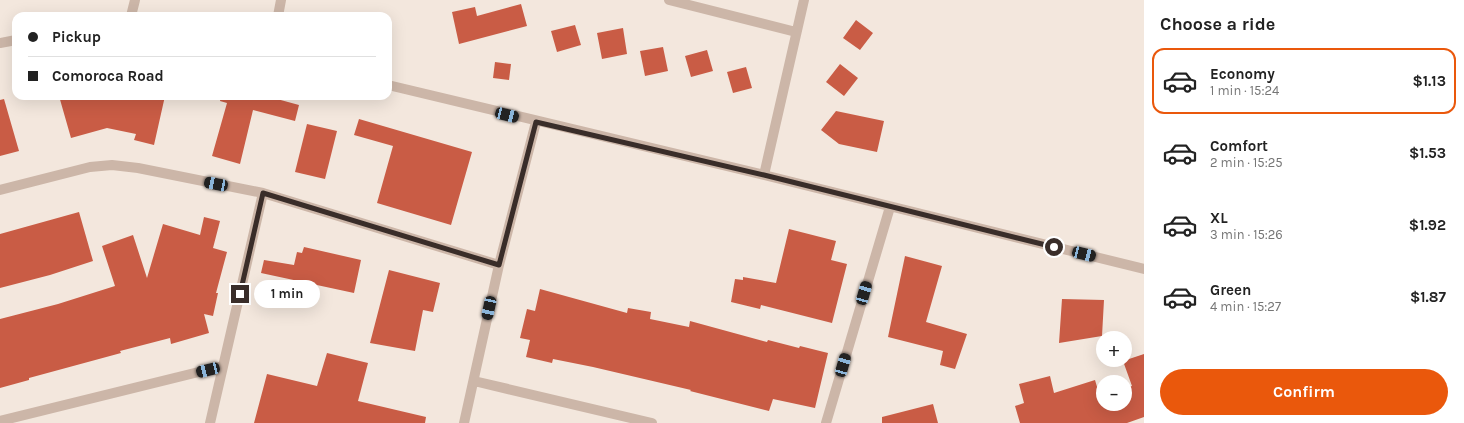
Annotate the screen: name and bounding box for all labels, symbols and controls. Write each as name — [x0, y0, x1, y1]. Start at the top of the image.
text: Choose a ride — [1160, 13, 1275, 35]
text: Pickup — [52, 28, 101, 46]
icon: car — [1162, 63, 1198, 99]
text: Economy — [1210, 65, 1275, 83]
text: Comoroca Road — [52, 67, 164, 85]
text: $1.13 — [1412, 72, 1446, 90]
text: 1 min · 15:24 — [1210, 83, 1279, 98]
car — [494, 106, 520, 124]
icon: car — [1162, 135, 1198, 171]
text: Comfort — [1210, 137, 1268, 155]
text: $1.53 — [1409, 144, 1446, 162]
text: 2 min · 15:25 — [1210, 155, 1283, 170]
car — [203, 176, 229, 192]
icon: car — [1162, 207, 1198, 243]
text: XL — [1210, 209, 1228, 227]
text: $1.92 — [1409, 216, 1446, 234]
text: 3 min · 15:26 — [1210, 227, 1283, 242]
route start — [1045, 238, 1063, 256]
car — [1071, 245, 1097, 263]
icon: car — [1162, 279, 1198, 315]
callout: 1 min — [254, 280, 320, 308]
car — [855, 280, 873, 306]
text: Green — [1210, 281, 1251, 299]
route end — [231, 285, 249, 303]
text: 1 min — [271, 286, 303, 301]
text: $1.87 — [1410, 288, 1446, 306]
car — [481, 295, 497, 321]
text: 4 min · 15:27 — [1210, 299, 1281, 314]
map controls — [1096, 331, 1132, 411]
button: + — [1096, 331, 1132, 367]
car — [834, 352, 852, 378]
car — [195, 361, 221, 379]
button: Confirm — [1160, 369, 1448, 415]
button: − — [1096, 375, 1132, 411]

